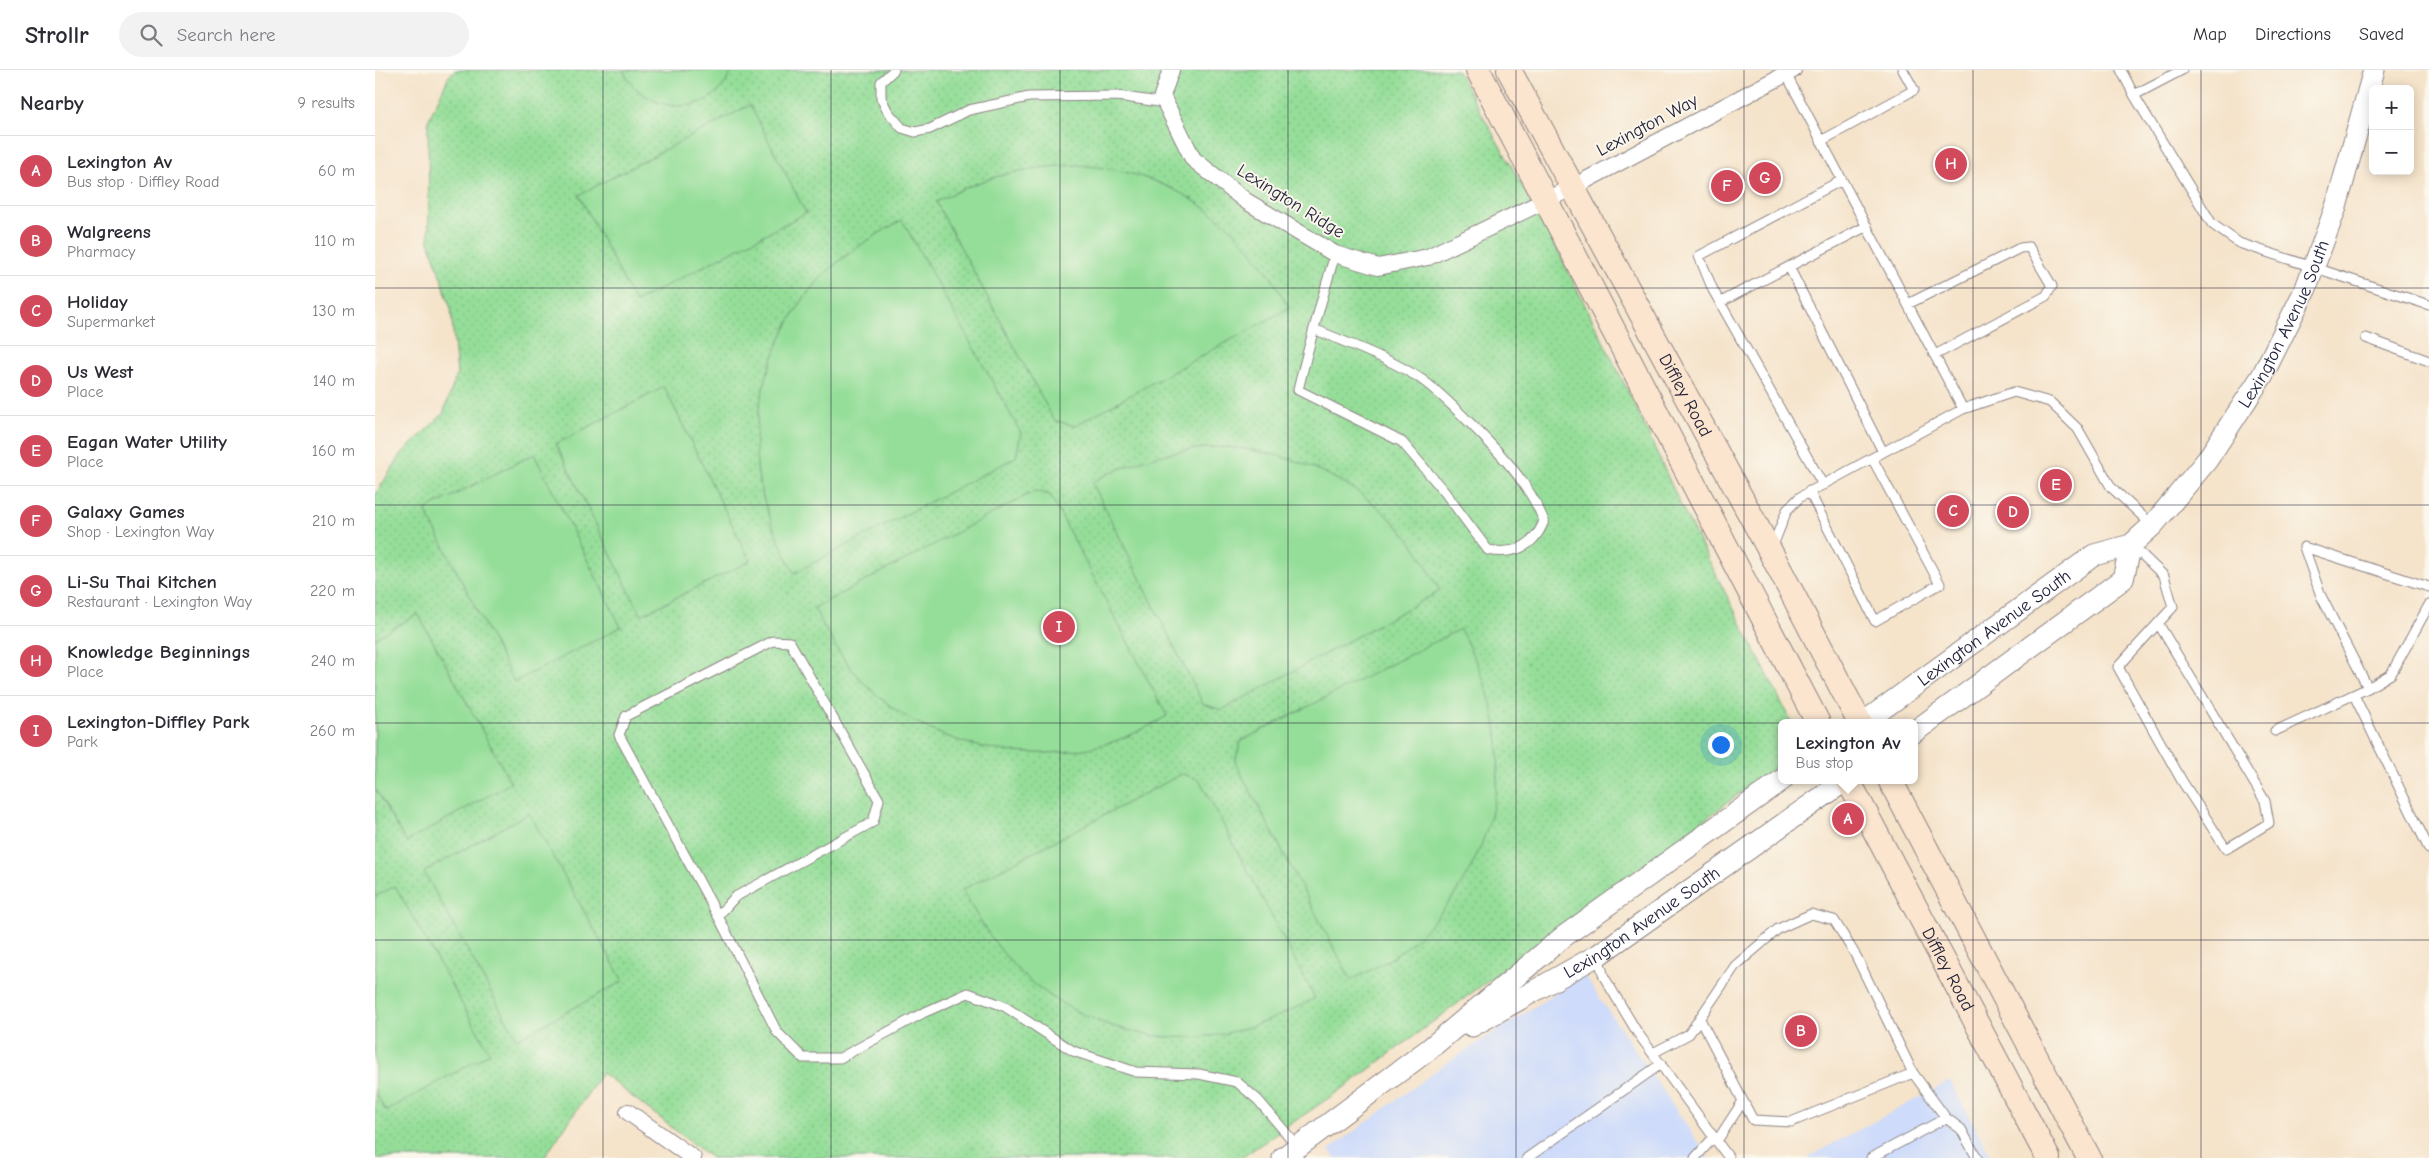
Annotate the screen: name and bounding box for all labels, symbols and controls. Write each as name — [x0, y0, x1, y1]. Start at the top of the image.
search box — [119, 12, 469, 57]
text: Strollr — [25, 21, 89, 49]
icon: search — [137, 21, 165, 49]
text: Search here — [177, 24, 276, 46]
text: Map — [2193, 24, 2227, 45]
text: Directions — [2255, 24, 2331, 45]
text: Saved — [2359, 24, 2404, 45]
map controls — [2369, 85, 2414, 175]
button: + — [2369, 85, 2414, 130]
street label: Lexington Way — [1593, 90, 1702, 161]
text: Nearby — [20, 91, 84, 115]
text: 9 results — [298, 94, 355, 112]
button: − — [2369, 130, 2414, 175]
pin: H — [1935, 145, 1967, 183]
text: Lexington Av — [67, 151, 172, 173]
pin: G — [1749, 159, 1781, 197]
street label: Lexington Ridge — [1233, 160, 1348, 243]
text: A — [32, 162, 40, 180]
text: 60 m — [318, 162, 355, 180]
pin: F — [1711, 167, 1743, 205]
text: Bus stop · Diffley Road — [67, 173, 220, 191]
text: Walgreens — [67, 221, 151, 243]
text: B — [31, 232, 41, 250]
text: 110 m — [314, 232, 355, 250]
street label: Lexington Avenue South — [2234, 237, 2334, 412]
text: Pharmacy — [67, 243, 136, 261]
text: Holiday — [67, 291, 128, 313]
text: C — [31, 302, 41, 320]
text: 130 m — [312, 302, 355, 320]
text: Supermarket — [67, 313, 155, 331]
street label: Diffley Road — [1654, 350, 1716, 441]
text: Us West — [67, 361, 133, 383]
text: D — [31, 372, 41, 390]
text: 140 m — [313, 372, 355, 390]
text: Place — [67, 383, 103, 401]
text: Eagan Water Utility — [67, 431, 227, 453]
text: E — [31, 442, 41, 460]
text: 160 m — [312, 442, 355, 460]
text: Place — [67, 453, 103, 471]
pin: E — [2040, 466, 2072, 504]
pin: C — [1937, 492, 1969, 530]
pin: D — [1997, 493, 2029, 531]
text: Galaxy Games — [67, 501, 185, 523]
text: F — [31, 512, 41, 530]
text: 210 m — [312, 512, 355, 530]
text: Shop · Lexington Way — [67, 523, 214, 541]
street label: Lexington Avenue South — [1914, 565, 2075, 691]
text: Li-Su Thai Kitchen — [67, 571, 217, 593]
text: G — [30, 582, 42, 600]
text: 220 m — [310, 582, 355, 600]
text: Restaurant · Lexington Way — [67, 593, 252, 611]
pin: I — [1043, 608, 1075, 646]
text: Knowledge Beginnings — [67, 641, 250, 663]
text: H — [30, 652, 42, 670]
text: 240 m — [311, 652, 355, 670]
text: Place — [67, 663, 103, 681]
text: Lexington-Diffley Park — [67, 711, 249, 733]
popup — [1778, 719, 1918, 784]
text: I — [33, 722, 39, 740]
text: 260 m — [310, 722, 355, 740]
your location — [1708, 732, 1734, 758]
text: Lexington Av — [1796, 732, 1900, 754]
text: Park — [67, 733, 98, 751]
text: Bus stop — [1796, 754, 1853, 772]
pin: A — [1832, 800, 1864, 838]
street label: Lexington Avenue South — [1560, 862, 1724, 983]
street label: Diffley Road — [1917, 924, 1978, 1015]
pin: B — [1785, 1012, 1817, 1050]

